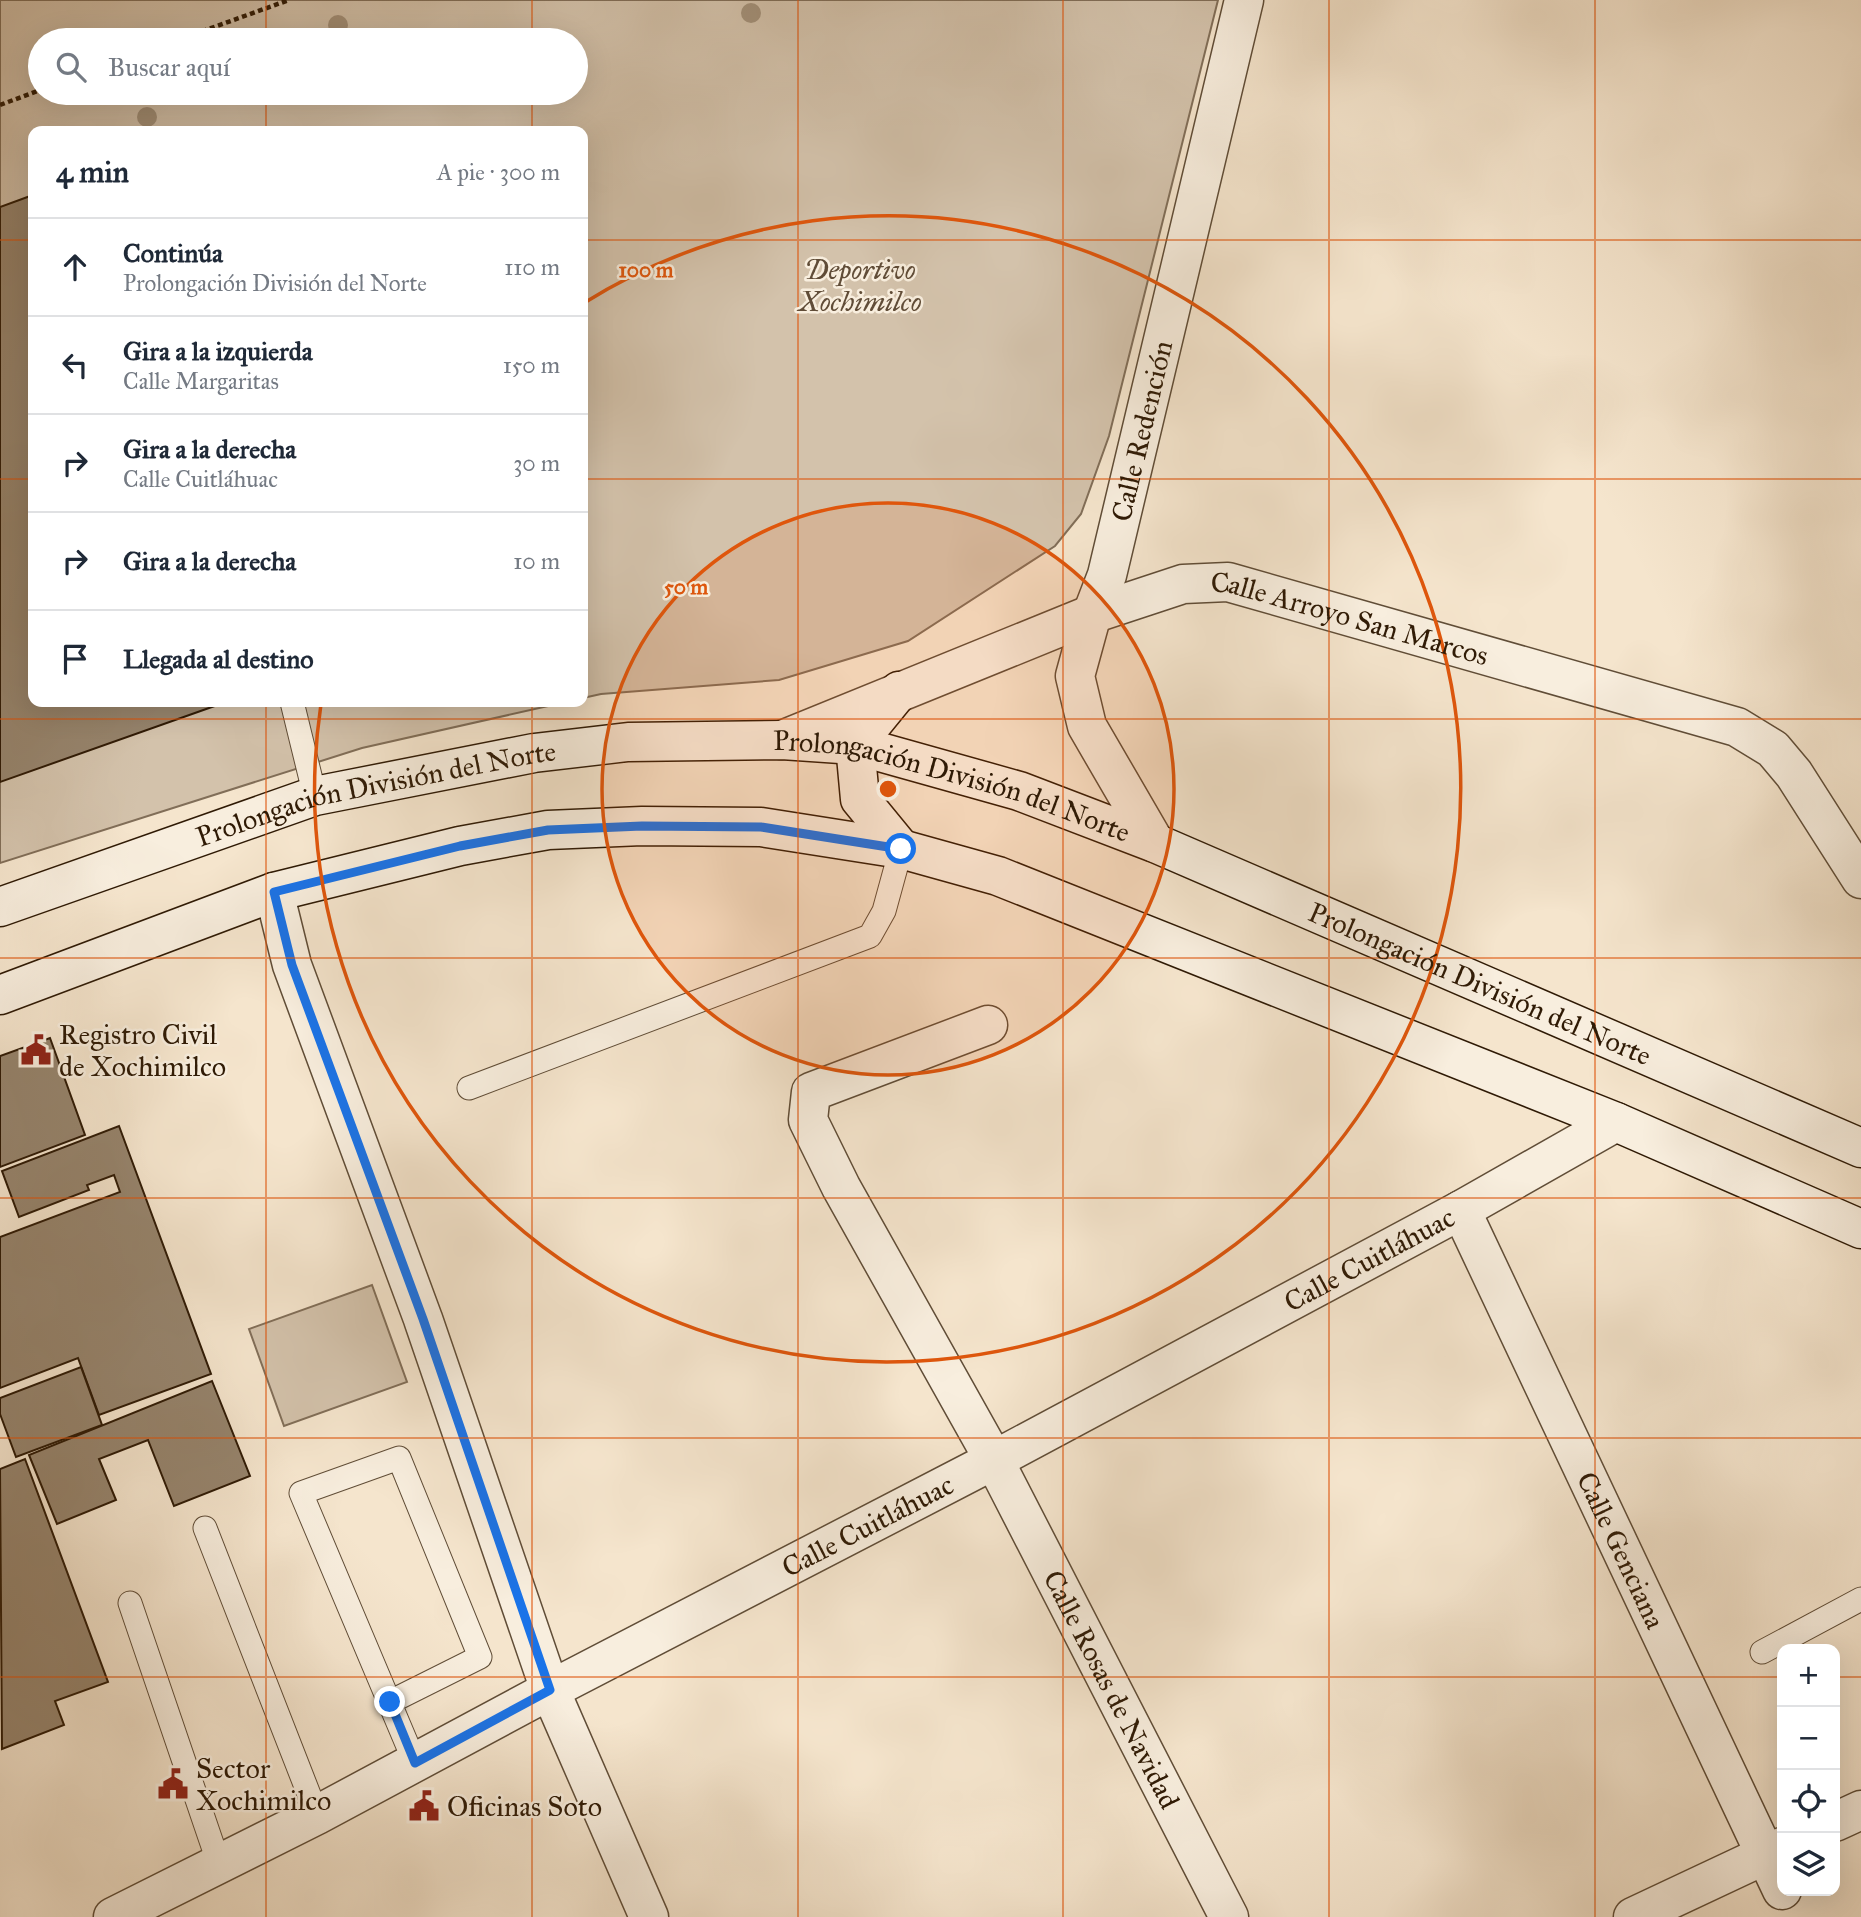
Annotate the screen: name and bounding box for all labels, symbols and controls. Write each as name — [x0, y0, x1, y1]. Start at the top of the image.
search box — [28, 28, 588, 105]
icon: search — [52, 48, 90, 86]
text: Buscar aquí — [108, 51, 230, 83]
text: 4 min — [56, 154, 129, 190]
text: A pie · 300 m — [437, 158, 560, 186]
text: Continúa — [123, 237, 223, 269]
icon: ahead — [56, 248, 94, 286]
park label: Deportivo Xochimilco — [796, 252, 922, 319]
text: 110 m — [504, 253, 560, 281]
text: 100 m — [619, 257, 674, 283]
text: Prolongación División del Norte — [123, 269, 427, 297]
text: Gira a la izquierda — [123, 335, 313, 367]
street label: Calle Redención — [1103, 337, 1180, 525]
icon: left — [56, 346, 94, 384]
text: 150 m — [503, 351, 560, 379]
text: Calle Margaritas — [123, 367, 279, 395]
text: Gira a la derecha — [123, 433, 296, 465]
icon: right — [56, 444, 94, 482]
text: 30 m — [513, 449, 560, 477]
text: Calle Cuitláhuac — [123, 465, 278, 493]
icon: right — [56, 542, 94, 580]
text: Gira a la derecha — [123, 545, 296, 577]
text: 10 m — [513, 547, 560, 575]
street label: Calle Arroyo San Marcos — [1210, 565, 1493, 673]
text: 50 m — [664, 574, 708, 600]
icon: arrive — [56, 640, 94, 678]
text: Llegada al destino — [123, 643, 314, 675]
street label: Prolongación División del Norte — [773, 723, 1135, 850]
street label: Prolongación División del Norte — [191, 734, 558, 855]
centre of rings — [876, 777, 900, 801]
route start — [885, 833, 916, 864]
street label: Prolongación División del Norte — [1303, 894, 1657, 1073]
place label: Registro Civil de Xochimilco — [59, 1017, 226, 1084]
public building icon: Registro Civil de Xochimilco — [19, 1033, 53, 1067]
street label: Calle Cuitláhuac — [1278, 1200, 1461, 1320]
street label: Calle Genciana — [1569, 1466, 1673, 1634]
street label: Calle Cuitláhuac — [776, 1467, 959, 1585]
street label: Calle Rosas de Navidad — [1036, 1565, 1187, 1815]
map controls — [1777, 1644, 1840, 1896]
button: + — [1777, 1644, 1840, 1707]
route end — [374, 1686, 405, 1717]
button: − — [1777, 1707, 1840, 1770]
place label: Sector Xochimilco — [196, 1751, 331, 1818]
public building icon: Sector Xochimilco — [156, 1767, 190, 1801]
button: locate — [1777, 1770, 1840, 1833]
public building icon: Oficinas Soto — [407, 1789, 441, 1823]
place label: Oficinas Soto — [447, 1789, 602, 1824]
button: layers — [1777, 1833, 1840, 1896]

